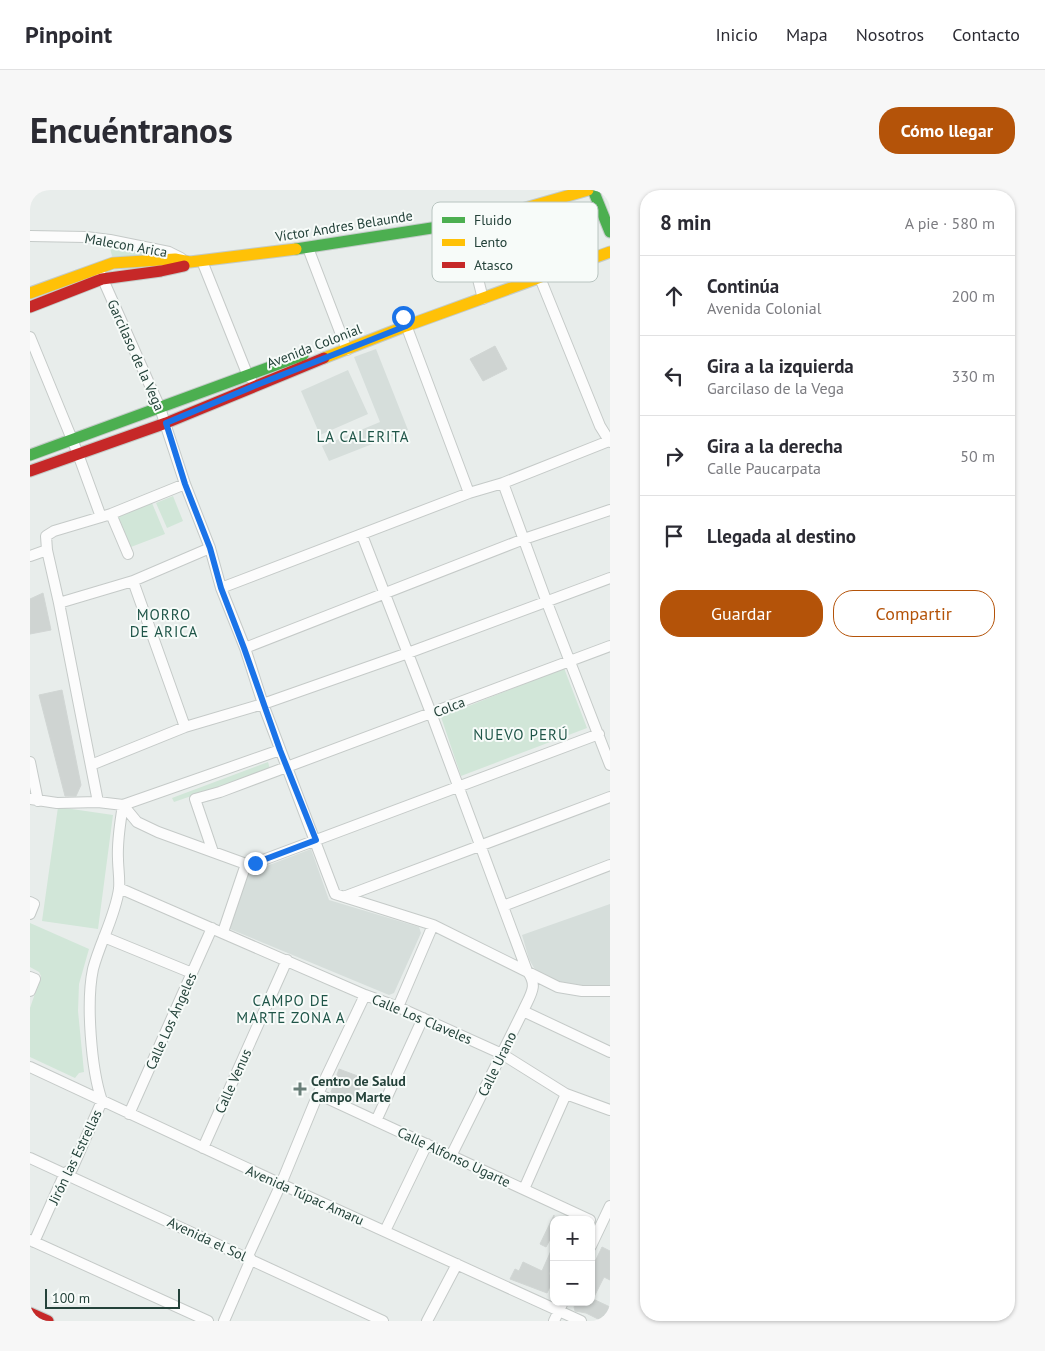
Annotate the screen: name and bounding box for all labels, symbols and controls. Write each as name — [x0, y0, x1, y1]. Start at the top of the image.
text: Pinpoint — [25, 19, 112, 50]
text: Inicio — [715, 23, 758, 46]
text: Mapa — [786, 23, 828, 46]
text: Nosotros — [856, 23, 924, 46]
text: Contacto — [952, 23, 1020, 46]
text: Encuéntranos — [30, 107, 233, 153]
button: Cómo llegar — [879, 107, 1015, 154]
legend — [432, 202, 598, 282]
street label: Víctor Andres Belaunde — [273, 206, 414, 246]
text: 8 min — [660, 209, 711, 236]
text: Fluido — [474, 211, 512, 229]
text: A pie · 580 m — [905, 213, 995, 233]
street label: Malecon Arica — [83, 229, 169, 261]
text: Lento — [474, 233, 507, 251]
text: Atasco — [474, 256, 513, 274]
text: Continúa — [707, 274, 779, 298]
icon: ahead — [660, 282, 688, 310]
text: 200 m — [952, 286, 995, 306]
street label: Garcilaso de la Vega — [103, 297, 169, 413]
text: Avenida Colonial — [707, 298, 821, 318]
route start — [392, 306, 415, 329]
street label: Avenida Colonial — [264, 320, 364, 372]
text: Gira a la izquierda — [707, 354, 854, 378]
icon: left — [660, 362, 688, 390]
text: 330 m — [952, 366, 995, 386]
text: Garcilaso de la Vega — [707, 378, 844, 398]
district label: LA CALERITA — [316, 427, 410, 446]
text: Gira a la derecha — [707, 434, 843, 458]
icon: right — [660, 442, 688, 470]
text: 50 m — [960, 446, 995, 466]
text: Calle Paucarpata — [707, 458, 821, 478]
icon: arrive — [660, 522, 688, 550]
text: Llegada al destino — [707, 524, 856, 548]
button: Guardar — [660, 590, 823, 637]
button: Compartir — [833, 590, 995, 637]
district label: MORRO DE ARICA — [130, 605, 198, 641]
street label: Colca — [431, 693, 467, 721]
district label: NUEVO PERÚ — [473, 725, 569, 744]
route end — [244, 852, 267, 875]
street label: Calle Los Ángeles — [142, 970, 200, 1072]
street label: Calle Los Claveles — [369, 990, 475, 1048]
district label: CAMPO DE MARTE ZONA A — [236, 991, 346, 1027]
street label: Calle Urano — [474, 1029, 520, 1099]
street label: Calle Venus — [211, 1046, 255, 1116]
place label: Centro de Salud Campo Marte — [311, 1072, 406, 1106]
marker: Centro de Salud Campo Marte — [293, 1082, 307, 1096]
street label: Jirón las Estrellas — [44, 1107, 106, 1208]
street label: Calle Alfonso Ugarte — [395, 1123, 513, 1191]
street label: Avenida Túpac Amaru — [243, 1161, 367, 1229]
street label: Avenida el Sol — [165, 1213, 249, 1265]
map controls — [550, 1216, 595, 1306]
button: + — [550, 1216, 595, 1261]
button: − — [550, 1261, 595, 1306]
scale bar — [45, 1286, 180, 1309]
text: 100 m — [52, 1289, 90, 1307]

